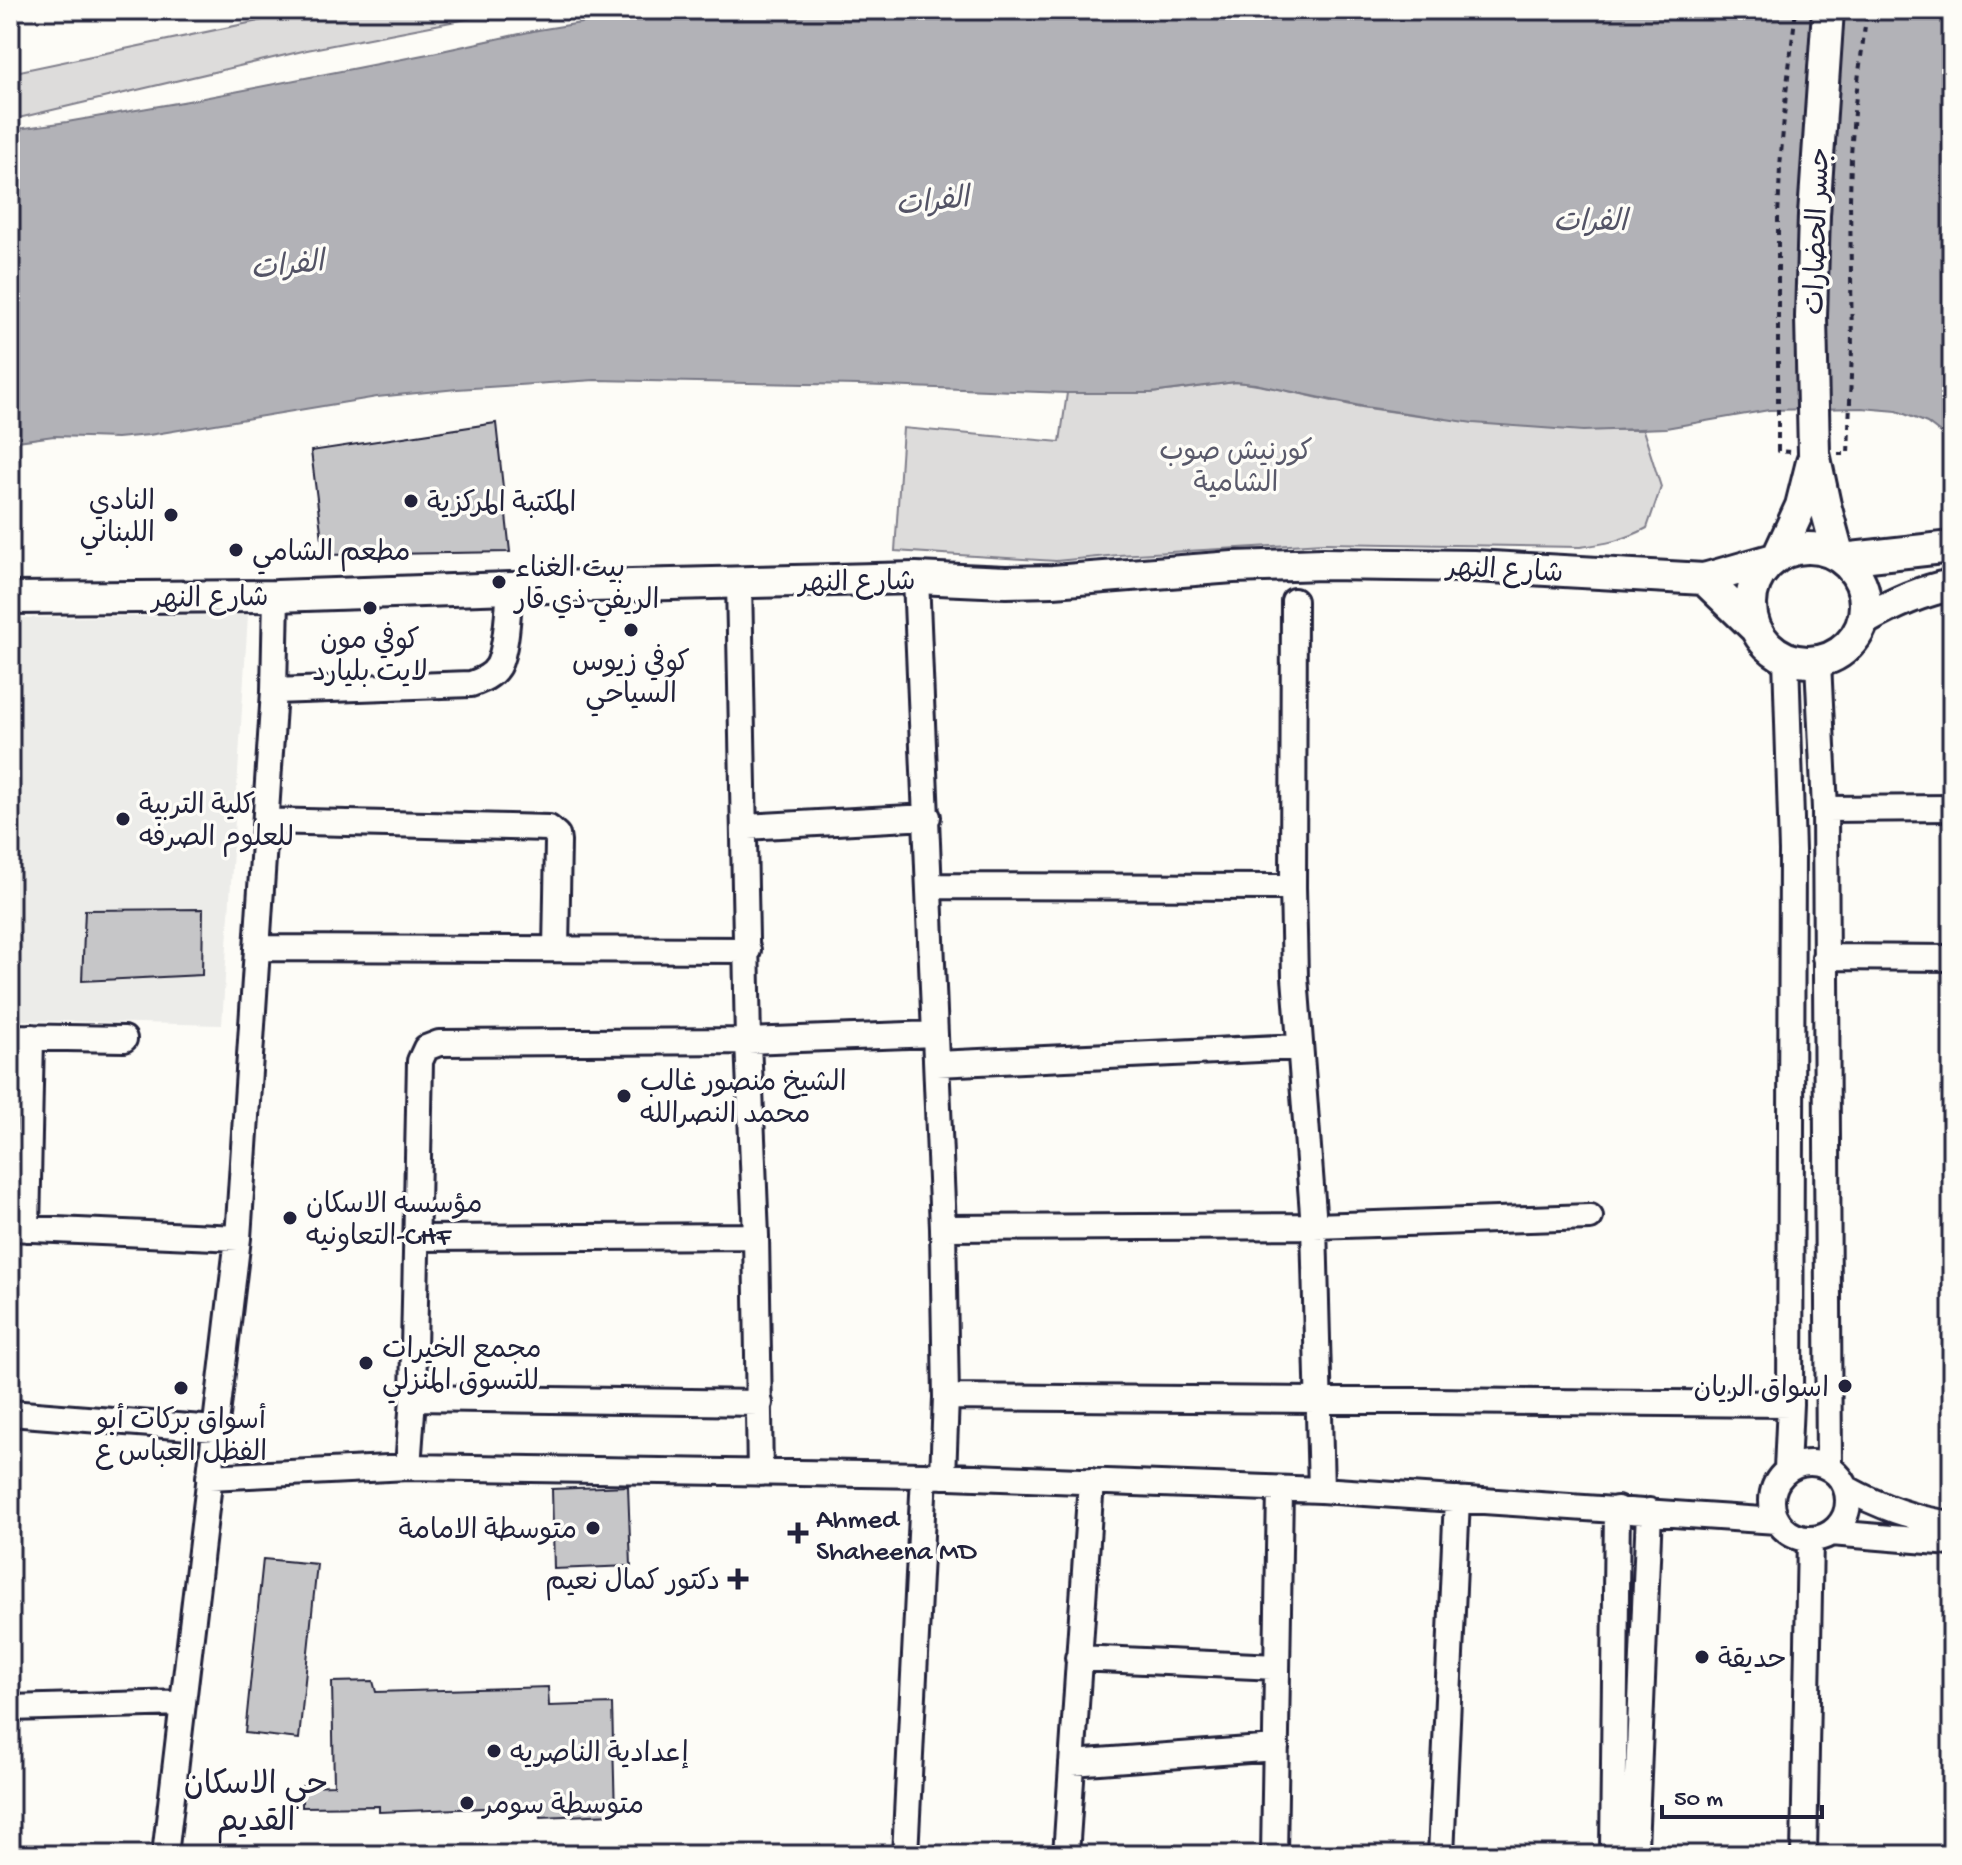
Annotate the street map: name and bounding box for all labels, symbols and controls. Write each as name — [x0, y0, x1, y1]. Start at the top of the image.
street label: جسر الحضارات — [1800, 147, 1839, 316]
water label: الفرات — [894, 182, 975, 226]
water label: الفرات — [1553, 206, 1630, 242]
water label: الفرات — [249, 246, 330, 290]
park label: كورنيش صوب الشامية — [1159, 437, 1313, 502]
place label: النادي اللبناني — [80, 487, 155, 556]
place label: المكتبة المركزية — [427, 489, 576, 522]
marker: المكتبة المركزية — [402, 492, 420, 510]
marker: النادي اللبناني — [162, 506, 180, 524]
place label: مطعم الشامي — [252, 538, 411, 575]
marker: مطعم الشامي — [227, 541, 245, 559]
street label: شارع النهر — [1444, 553, 1564, 592]
place label: بيت الغناء الريفي ذي قار — [513, 554, 659, 623]
street label: شارع النهر — [796, 567, 916, 602]
marker: بيت الغناء الريفي ذي قار — [490, 573, 508, 591]
street label: شارع النهر — [149, 583, 269, 618]
marker: كوفي مون لايت بليارد — [361, 599, 379, 617]
place label: كوفي مون لايت بليارد — [312, 621, 428, 691]
marker: كوفي زيوس السياحي — [622, 621, 640, 639]
place label: كوفي زيوس السياحي — [572, 643, 690, 717]
place label: كلية التربية للعلوم الصرفه — [139, 791, 294, 857]
marker: كلية التربية للعلوم الصرفه — [114, 810, 132, 828]
place label: الشيخ منصور غالب محمد النصرالله — [640, 1068, 847, 1133]
marker: الشيخ منصور غالب محمد النصرالله — [615, 1087, 633, 1105]
place label: مؤسسه الاسكان التعاونيه-CHF — [306, 1190, 483, 1255]
marker: مؤسسه الاسكان التعاونيه-CHF — [281, 1209, 299, 1227]
place label: مجمع الخيرات للتسوق المنزلي — [382, 1335, 542, 1404]
marker: مجمع الخيرات للتسوق المنزلي — [357, 1354, 375, 1372]
place label: اسواق الريان — [1694, 1374, 1829, 1407]
marker: اسواق الريان — [1836, 1377, 1854, 1395]
marker: أسواق بركات أبو الفظل العباس ع — [172, 1379, 190, 1397]
place label: أسواق بركات أبو الفظل العباس ع — [94, 1403, 267, 1471]
place label: Ahmed Shaheena MD — [816, 1505, 977, 1570]
place label: متوسطة الامامة — [399, 1516, 577, 1549]
marker: متوسطة الامامة — [584, 1519, 602, 1537]
marker: Ahmed Shaheena MD — [787, 1522, 809, 1544]
place label: دكتور كمال نعيم — [545, 1567, 720, 1601]
marker: دكتور كمال نعيم — [727, 1568, 749, 1590]
place label: حديقة — [1718, 1645, 1787, 1678]
marker: حديقة — [1693, 1648, 1711, 1666]
place label: إعدادية الناصريه — [510, 1739, 689, 1772]
marker: إعدادية الناصريه — [485, 1742, 503, 1760]
district label: حي الاسكان القديم — [184, 1768, 328, 1844]
scale bar — [1662, 1769, 1822, 1819]
text: 50 m — [1674, 1786, 1723, 1815]
place label: متوسطة سومر — [481, 1791, 644, 1824]
marker: متوسطة سومر — [458, 1794, 476, 1812]

